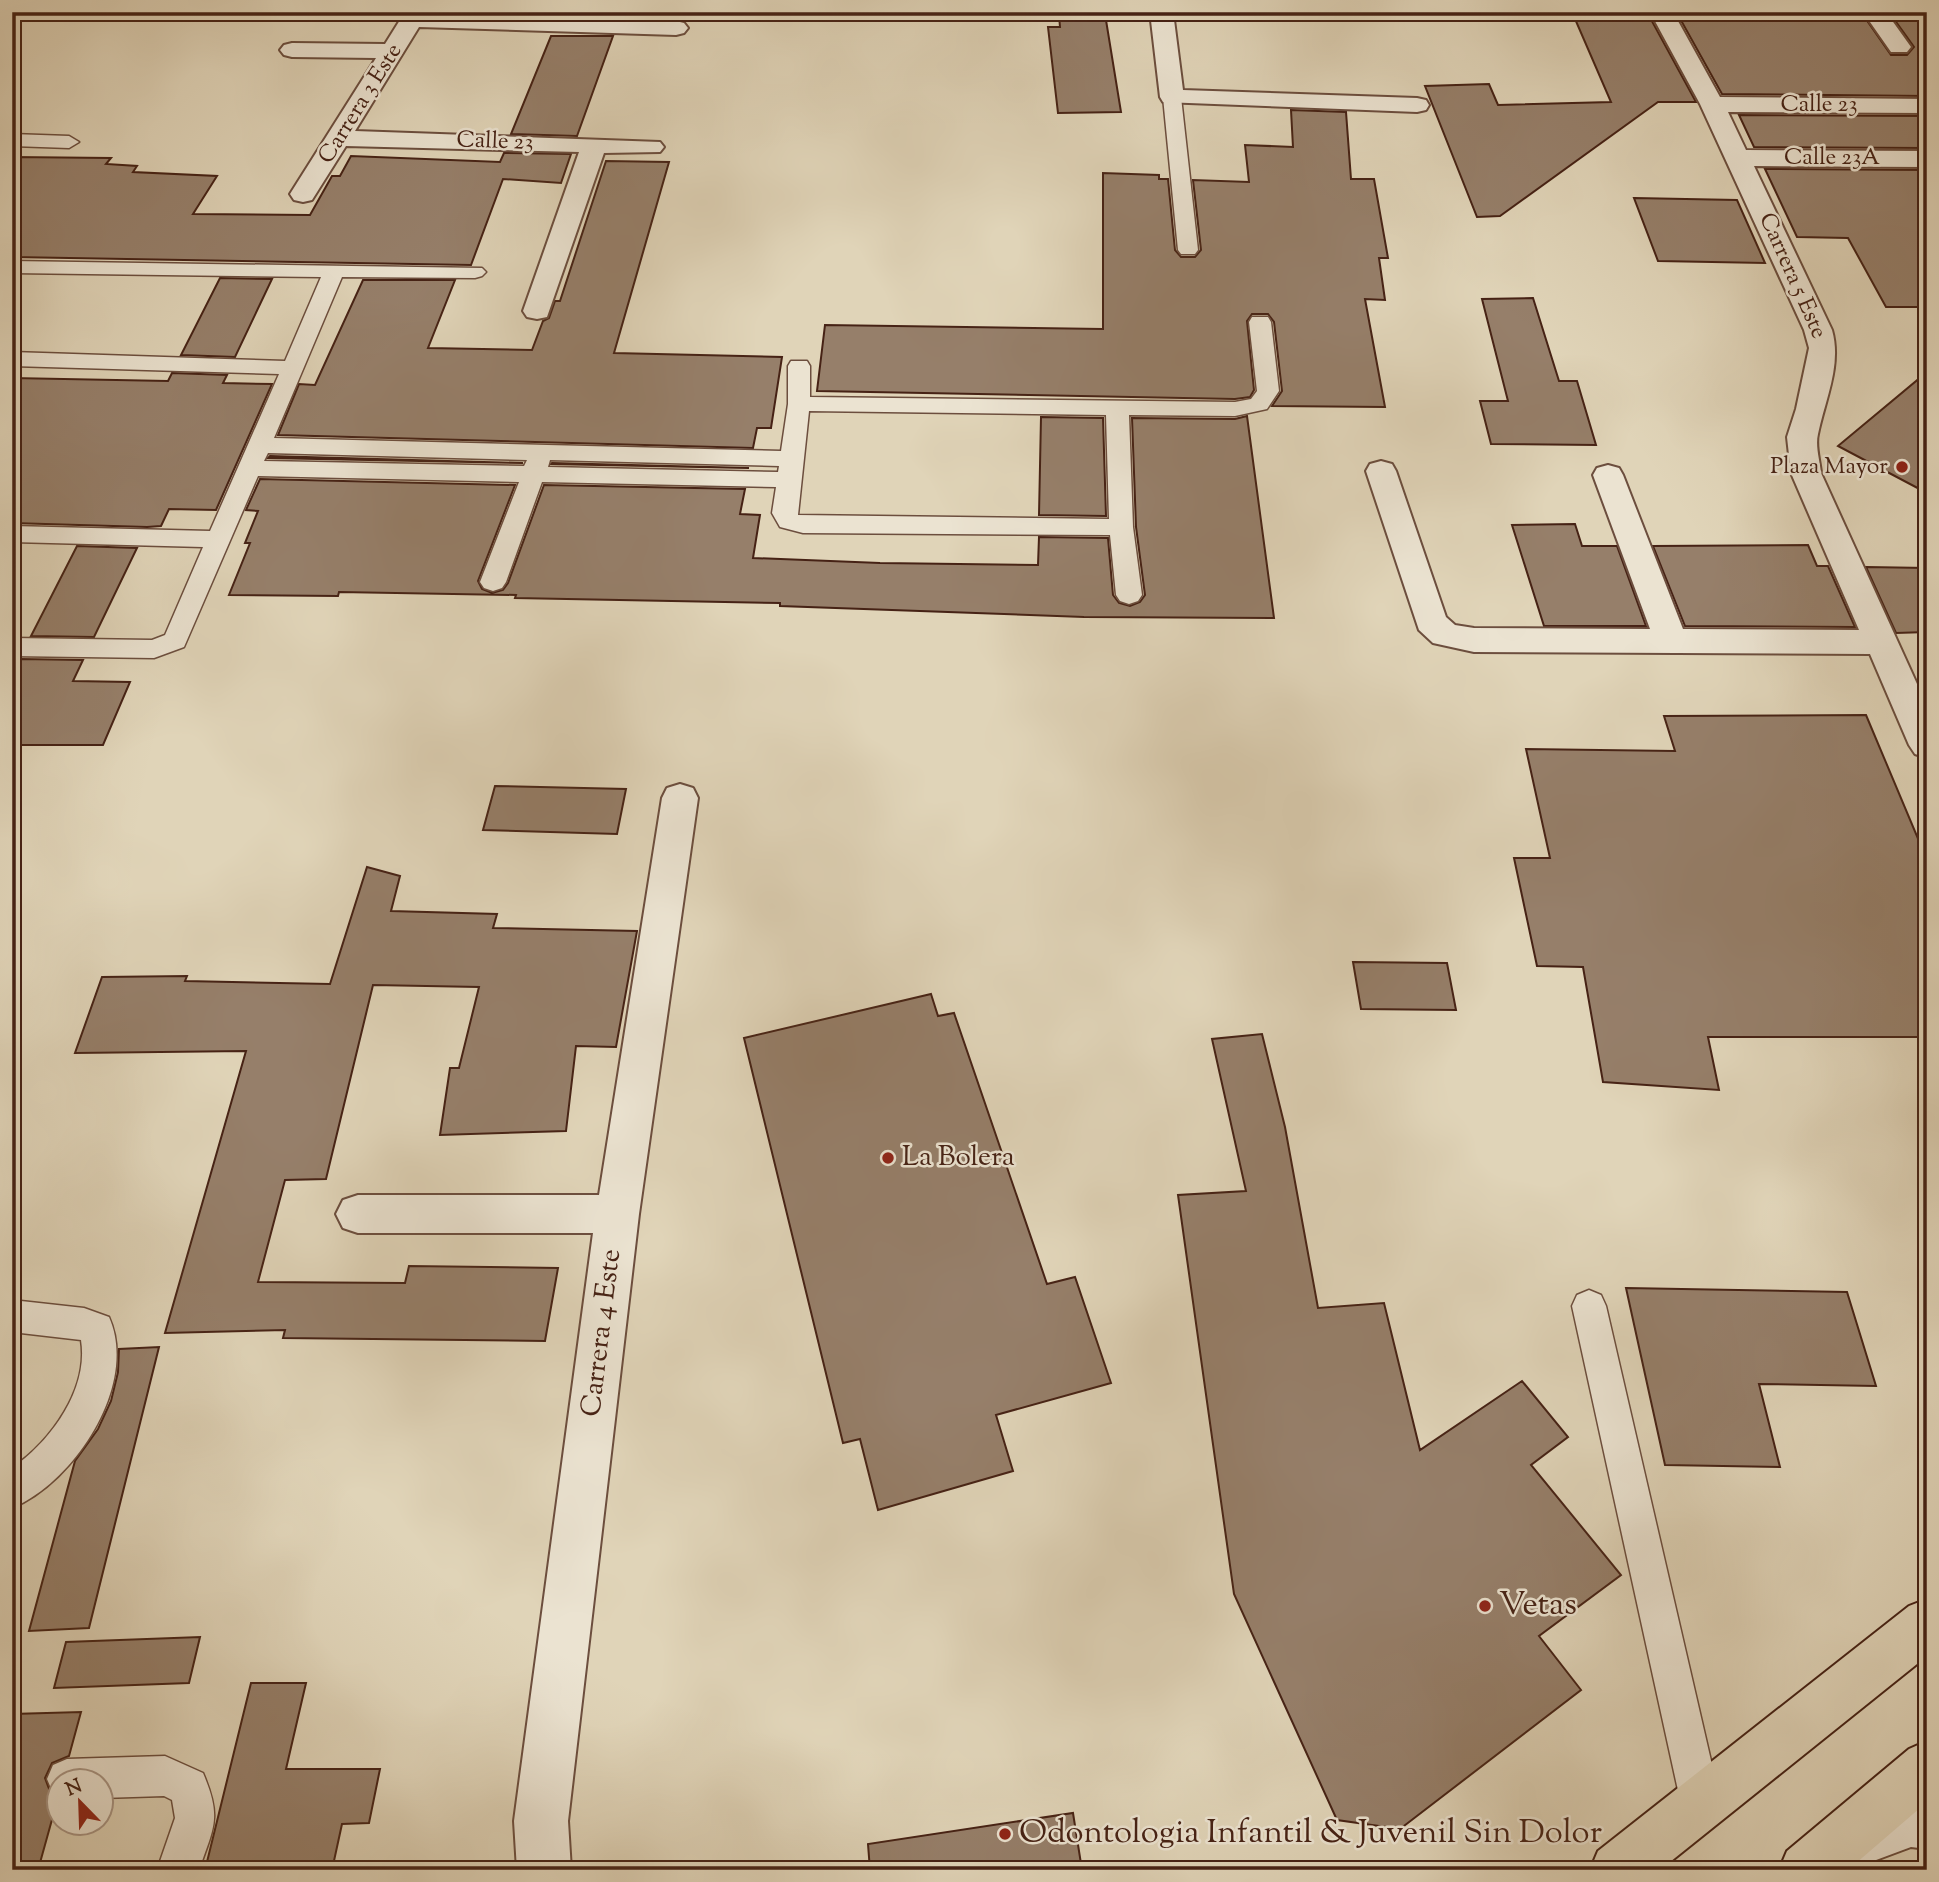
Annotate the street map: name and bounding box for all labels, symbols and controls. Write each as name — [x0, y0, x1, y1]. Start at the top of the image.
street label: Carrera 3 Este — [311, 37, 411, 171]
street label: Calle 23 — [1780, 89, 1858, 122]
street label: Calle 23 — [456, 124, 534, 160]
street label: Calle 23A — [1784, 142, 1880, 175]
street label: Carrera 5 Este — [1749, 208, 1835, 344]
place label: Plaza Mayor — [1770, 451, 1888, 484]
marker: Plaza Mayor — [1894, 459, 1910, 475]
place label: La Bolera — [902, 1138, 1015, 1178]
marker: La Bolera — [880, 1150, 896, 1166]
street label: Carrera 4 Este — [572, 1247, 632, 1419]
place label: Vetas — [1499, 1582, 1577, 1630]
marker: Vetas — [1477, 1598, 1493, 1614]
north arrow — [46, 1766, 116, 1836]
text: N — [62, 1773, 87, 1804]
place label: Odontologia Infantil & Juvenil Sin Dolor — [1019, 1810, 1602, 1858]
marker: Odontologia Infantil & Juvenil Sin Dolor — [997, 1826, 1013, 1842]

